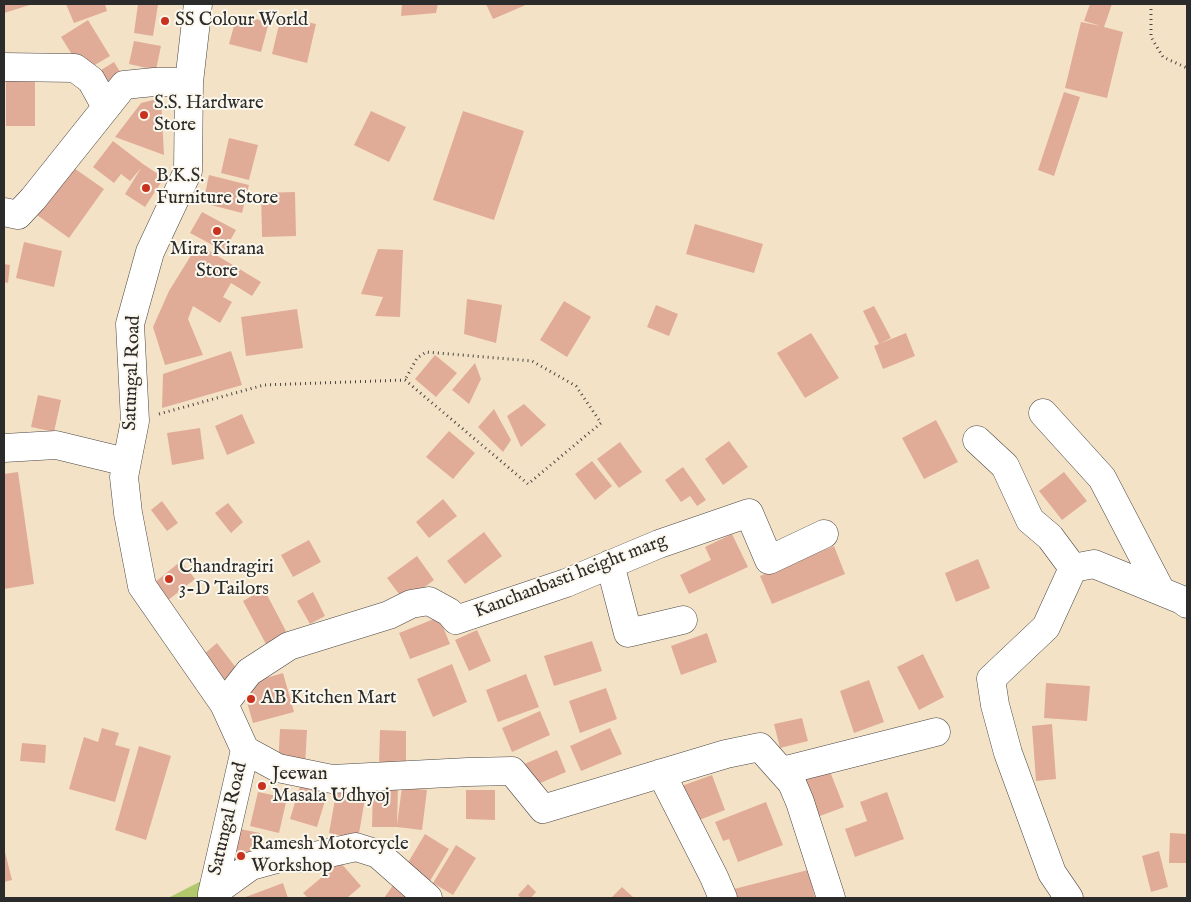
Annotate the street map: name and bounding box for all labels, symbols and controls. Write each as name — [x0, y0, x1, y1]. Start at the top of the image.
place label: SS Colour World — [175, 10, 308, 32]
marker: SS Colour World — [159, 15, 171, 27]
place label: S.S. Hardware Store — [154, 93, 264, 137]
marker: S.S. Hardware Store — [138, 109, 150, 121]
place label: B.K.S. Furniture Store — [156, 166, 278, 210]
marker: B.K.S. Furniture Store — [140, 182, 152, 194]
marker: Mira Kirana Store — [211, 225, 223, 237]
place label: Mira Kirana Store — [170, 239, 264, 283]
street label: Satungal Road — [120, 315, 146, 431]
street label: Kanchanbasti height marg — [471, 530, 671, 624]
place label: Chandragiri 3-D Tailors — [179, 557, 274, 601]
marker: Chandragiri 3-D Tailors — [163, 573, 175, 585]
place label: AB Kitchen Mart — [261, 688, 397, 710]
marker: AB Kitchen Mart — [245, 693, 257, 705]
street label: Satungal Road — [205, 760, 253, 878]
place label: Jeewan Masala Udhyoj — [272, 764, 390, 808]
marker: Jeewan Masala Udhyoj — [256, 780, 268, 792]
place label: Ramesh Motorcycle Workshop — [251, 834, 409, 878]
marker: Ramesh Motorcycle Workshop — [235, 850, 247, 862]

